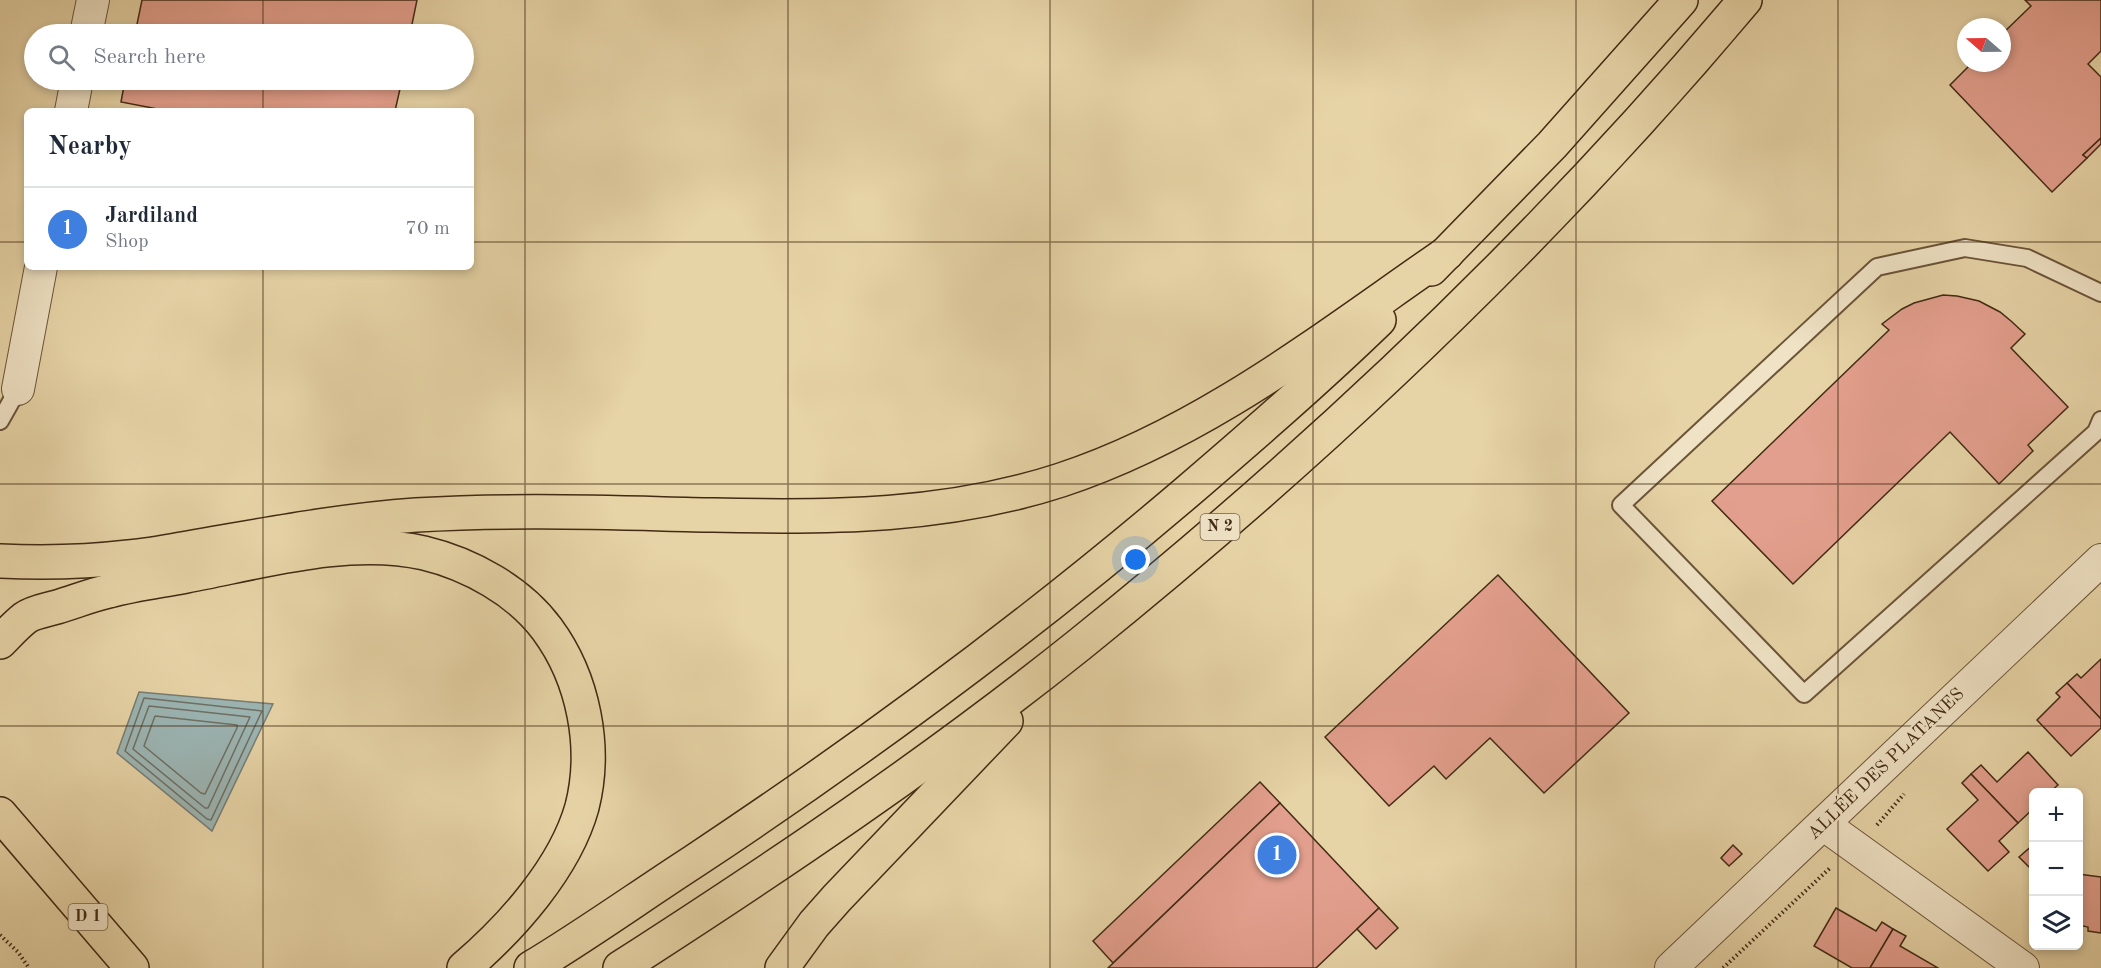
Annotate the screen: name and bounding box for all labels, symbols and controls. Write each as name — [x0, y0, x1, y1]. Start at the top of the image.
north arrow — [1957, 18, 2011, 72]
search box — [24, 24, 474, 90]
icon: search — [45, 41, 78, 74]
text: Search here — [93, 46, 206, 68]
text: Nearby — [48, 134, 132, 160]
text: Jardiland — [105, 205, 198, 227]
text: 1 — [62, 219, 73, 239]
text: 70 m — [405, 219, 450, 239]
text: Shop — [105, 232, 149, 252]
road number: N 2 — [1200, 514, 1240, 540]
your location — [1121, 545, 1150, 574]
street label: ALLÉE DES PLATANES — [1802, 682, 1968, 843]
map controls — [2029, 788, 2083, 950]
button: + — [2029, 788, 2083, 842]
pin: 1 — [1258, 832, 1296, 878]
button: − — [2029, 842, 2083, 896]
button: layers — [2029, 896, 2083, 950]
road number: D 1 — [68, 904, 107, 930]

